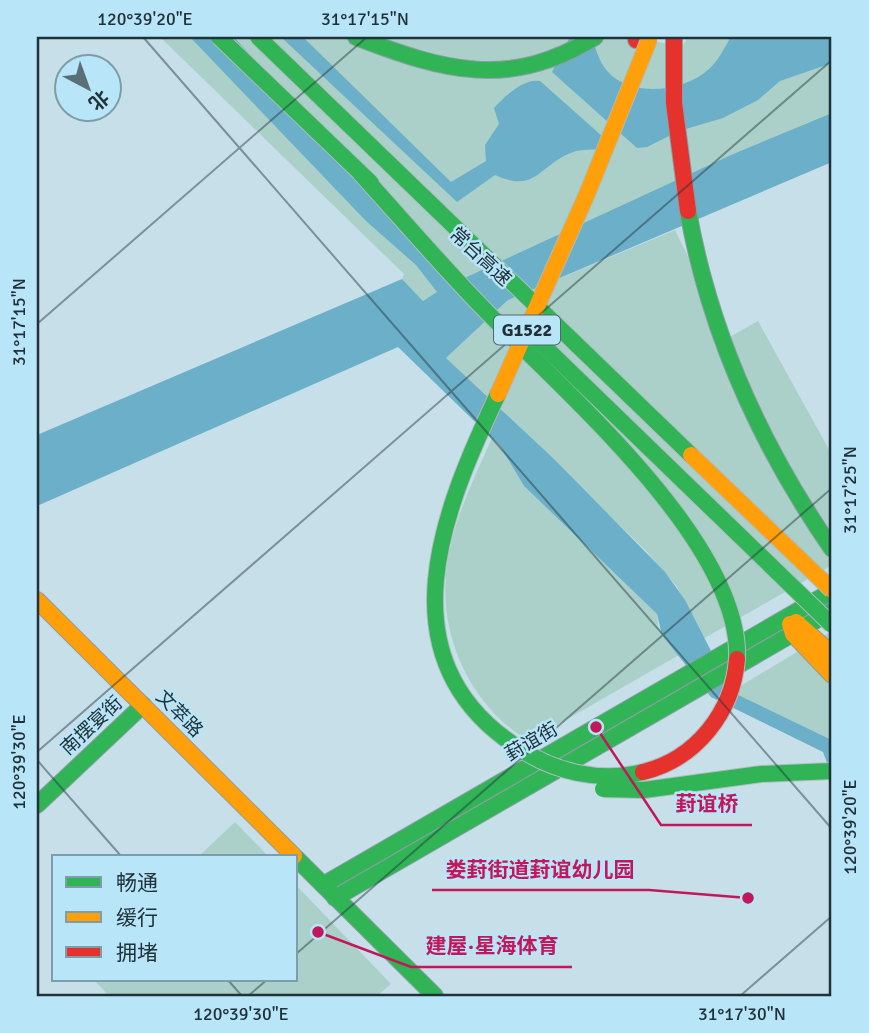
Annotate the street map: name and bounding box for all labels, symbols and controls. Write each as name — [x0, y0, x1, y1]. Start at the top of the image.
text: 120°39'20"E — [97, 8, 193, 30]
text: 31°17'15"N — [321, 8, 409, 30]
north arrow — [52, 52, 122, 122]
text: 北 — [83, 85, 114, 115]
street label: 常台高速 — [444, 222, 516, 291]
text: 31°17'15"N — [8, 278, 30, 366]
road number: G1522 — [494, 316, 560, 344]
text: 31°17'25"N — [839, 446, 861, 534]
street label: 文萃路 — [151, 685, 208, 742]
street label: 南摆宴街 — [56, 691, 128, 760]
text: 120°39'30"E — [8, 714, 30, 810]
street label: 葑谊街 — [501, 717, 562, 767]
text: 120°39'20"E — [839, 779, 861, 875]
callout: 葑谊桥 — [661, 783, 752, 825]
text: 葑谊桥 — [676, 791, 739, 817]
callout: 娄葑街道葑谊幼儿园 — [432, 848, 649, 890]
legend — [52, 855, 298, 981]
text: 娄葑街道葑谊幼儿园 — [446, 857, 635, 883]
text: 畅通 — [116, 870, 158, 896]
text: 缓行 — [116, 905, 158, 931]
callout: 建屋·星海体育 — [411, 925, 572, 967]
text: 建屋·星海体育 — [426, 933, 558, 959]
text: 拥堵 — [116, 940, 158, 966]
text: 120°39'30"E — [193, 1003, 289, 1025]
text: 31°17'30"N — [698, 1003, 786, 1025]

